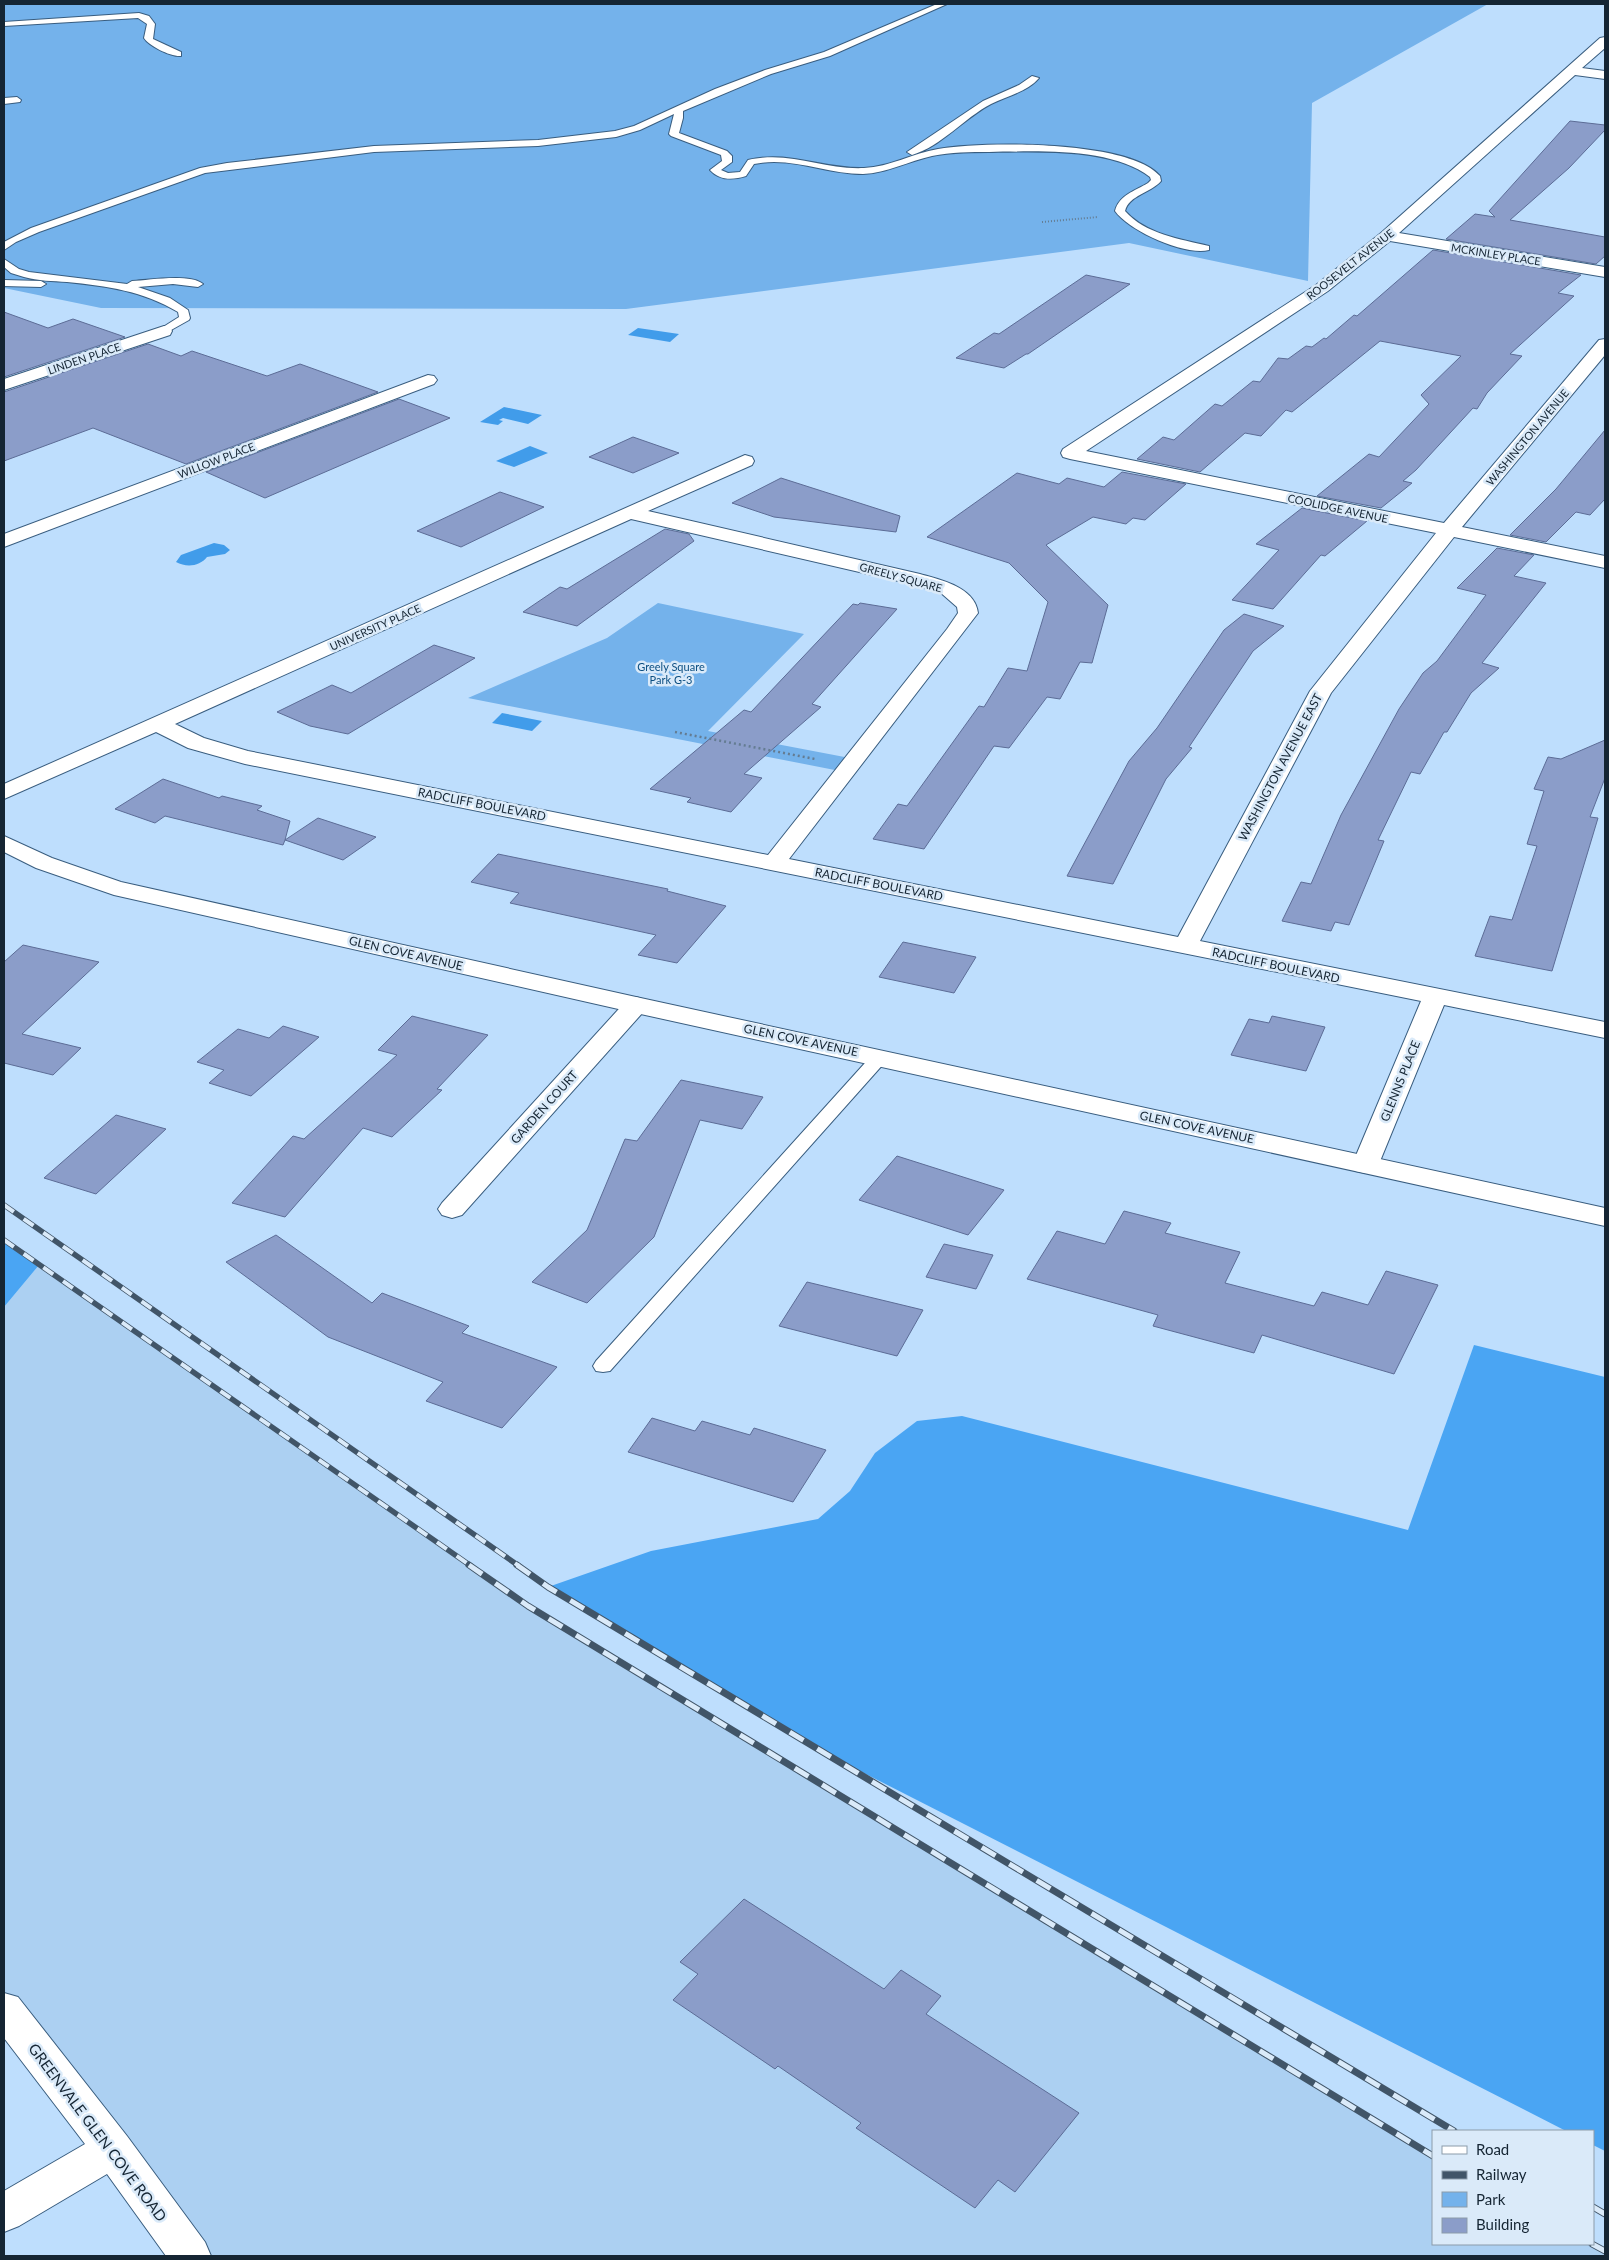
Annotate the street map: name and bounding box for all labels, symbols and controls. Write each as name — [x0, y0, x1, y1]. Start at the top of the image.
street label: ROOSEVELT AVENUE — [1304, 226, 1396, 302]
street label: MCKINLEY PLACE — [1450, 240, 1542, 268]
street label: LINDEN PLACE — [46, 339, 122, 377]
street label: WASHINGTON AVENUE — [1483, 386, 1571, 488]
street label: WILLOW PLACE — [176, 439, 256, 481]
street label: COOLIDGE AVENUE — [1287, 491, 1389, 525]
street label: GREELY SQUARE — [858, 560, 944, 594]
street label: UNIVERSITY PLACE — [327, 601, 423, 653]
park label: Greely Square Park G-3 — [637, 660, 705, 686]
street label: WASHINGTON AVENUE EAST — [1235, 691, 1325, 843]
street label: RADCLIFF BOULEVARD — [417, 784, 547, 824]
street label: RADCLIFF BOULEVARD — [814, 864, 944, 904]
street label: GLEN COVE AVENUE — [348, 933, 464, 973]
street label: RADCLIFF BOULEVARD — [1211, 944, 1341, 986]
street label: GLEN COVE AVENUE — [742, 1021, 860, 1059]
street label: GLENNS PLACE — [1377, 1038, 1423, 1124]
street label: GARDEN COURT — [507, 1067, 581, 1147]
street label: GLEN COVE AVENUE — [1138, 1108, 1256, 1146]
street label: GREENVALE GLEN COVE ROAD — [25, 2039, 171, 2225]
legend — [1432, 2130, 1594, 2245]
text: Road — [1476, 2140, 1509, 2158]
text: Railway — [1476, 2165, 1527, 2183]
text: Park — [1476, 2190, 1506, 2208]
text: Building — [1476, 2215, 1529, 2233]

